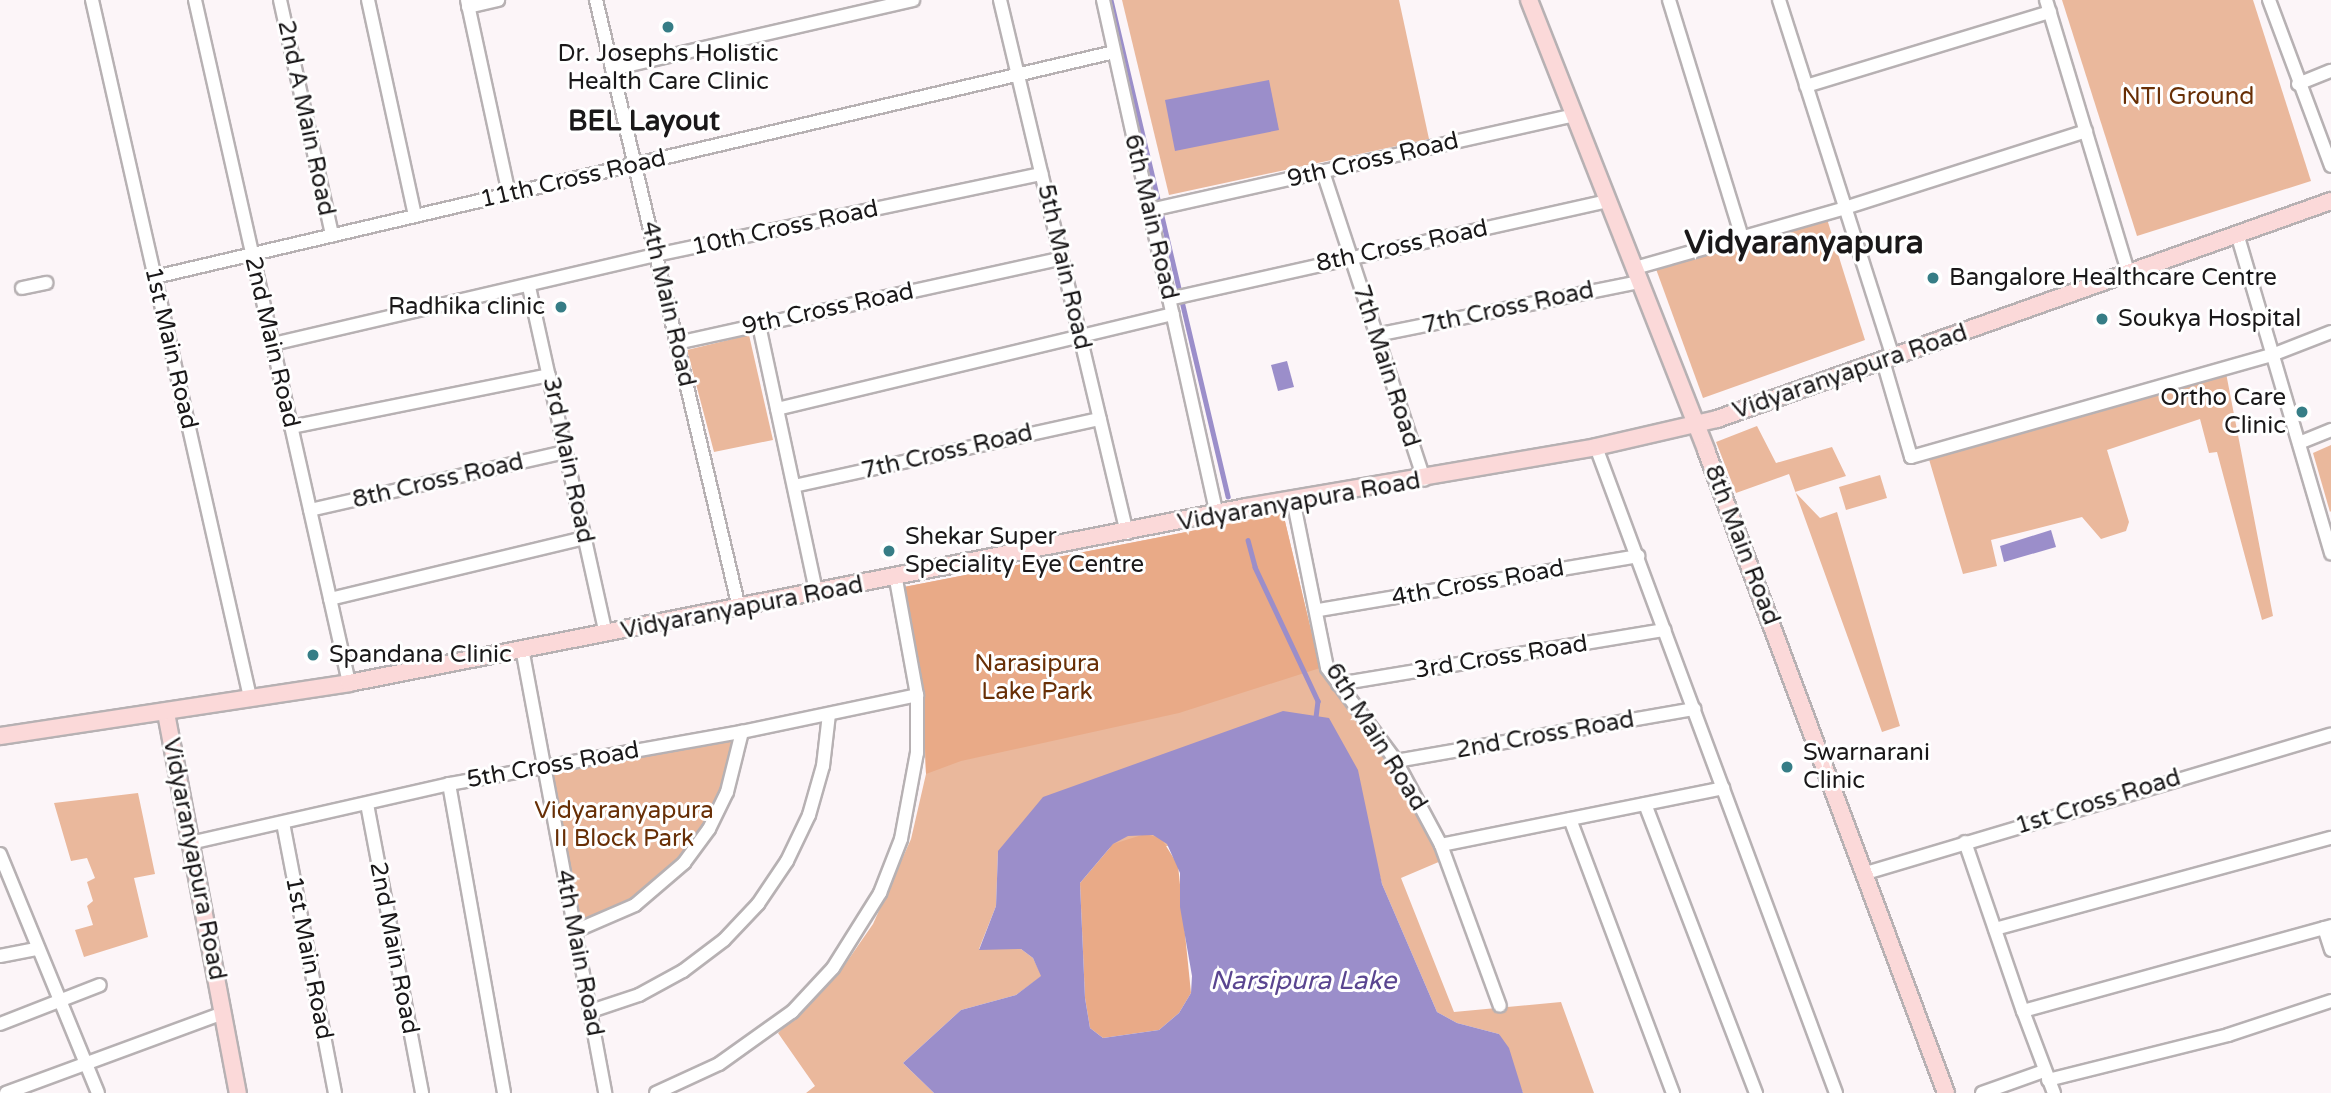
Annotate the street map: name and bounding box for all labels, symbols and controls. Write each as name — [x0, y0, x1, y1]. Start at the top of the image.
marker: Dr. Josephs Holistic Health Care Clinic — [658, 17, 678, 37]
street label: 2nd A Main Road — [271, 18, 341, 218]
place label: Dr. Josephs Holistic Health Care Clinic — [558, 40, 778, 96]
park label: NTI Ground — [2122, 83, 2254, 111]
district label: BEL Layout — [568, 104, 720, 138]
street label: 9th Cross Road — [1285, 126, 1461, 194]
street label: 6th Main Road — [1118, 131, 1184, 303]
street label: 11th Cross Road — [477, 144, 669, 214]
street label: 5th Main Road — [1031, 181, 1097, 353]
street label: 10th Cross Road — [689, 194, 881, 262]
street label: 8th Cross Road — [1314, 214, 1490, 278]
street label: 4th Main Road — [635, 218, 701, 390]
district label: Vidyaranyapura — [1684, 224, 1924, 262]
street label: 2nd Main Road — [238, 254, 306, 430]
street label: 1st Main Road — [138, 264, 204, 432]
place label: Bangalore Healthcare Centre — [1949, 264, 2277, 292]
marker: Bangalore Healthcare Centre — [1923, 268, 1943, 288]
street label: 7th Cross Road — [1420, 276, 1596, 340]
street label: 9th Cross Road — [740, 277, 916, 341]
street label: 7th Main Road — [1346, 281, 1426, 451]
place label: Radhika clinic — [388, 293, 545, 321]
marker: Radhika clinic — [551, 297, 571, 317]
place label: Soukya Hospital — [2118, 305, 2301, 333]
marker: Soukya Hospital — [2092, 309, 2112, 329]
street label: Vidyaranyapura Road — [1729, 318, 1971, 426]
street label: 3rd Main Road — [536, 374, 600, 546]
place label: Ortho Care Clinic — [2160, 384, 2286, 440]
marker: Ortho Care Clinic — [2292, 402, 2312, 422]
street label: 7th Cross Road — [859, 418, 1035, 486]
street label: 8th Cross Road — [350, 447, 526, 515]
street label: 8th Main Road — [1698, 461, 1786, 629]
street label: Vidyaranyapura Road — [1175, 466, 1423, 538]
place label: Shekar Super Speciality Eye Centre — [905, 523, 1144, 579]
marker: Shekar Super Speciality Eye Centre — [879, 541, 899, 561]
street label: 4th Cross Road — [1390, 554, 1566, 612]
street label: Vidyaranyapura Road — [618, 570, 866, 646]
street label: 3rd Cross Road — [1412, 629, 1590, 685]
place label: Spandana Clinic — [329, 641, 512, 669]
marker: Spandana Clinic — [303, 645, 323, 665]
park label: Narasipura Lake Park — [974, 650, 1100, 706]
street label: 6th Main Road — [1319, 658, 1433, 816]
street label: 2nd Cross Road — [1454, 705, 1636, 765]
street label: Vidyaranyapura Road — [156, 735, 232, 983]
street label: 5th Cross Road — [465, 736, 641, 794]
place label: Swarnarani Clinic — [1803, 739, 1930, 795]
marker: Swarnarani Clinic — [1777, 757, 1797, 777]
street label: 1st Cross Road — [2012, 763, 2184, 841]
park label: Vidyaranyapura II Block Park — [534, 797, 714, 853]
street label: 2nd Main Road — [363, 859, 425, 1037]
street label: 4th Main Road — [549, 867, 609, 1039]
street label: 1st Main Road — [279, 874, 339, 1042]
water label: Narsipura Lake — [1210, 965, 1396, 997]

